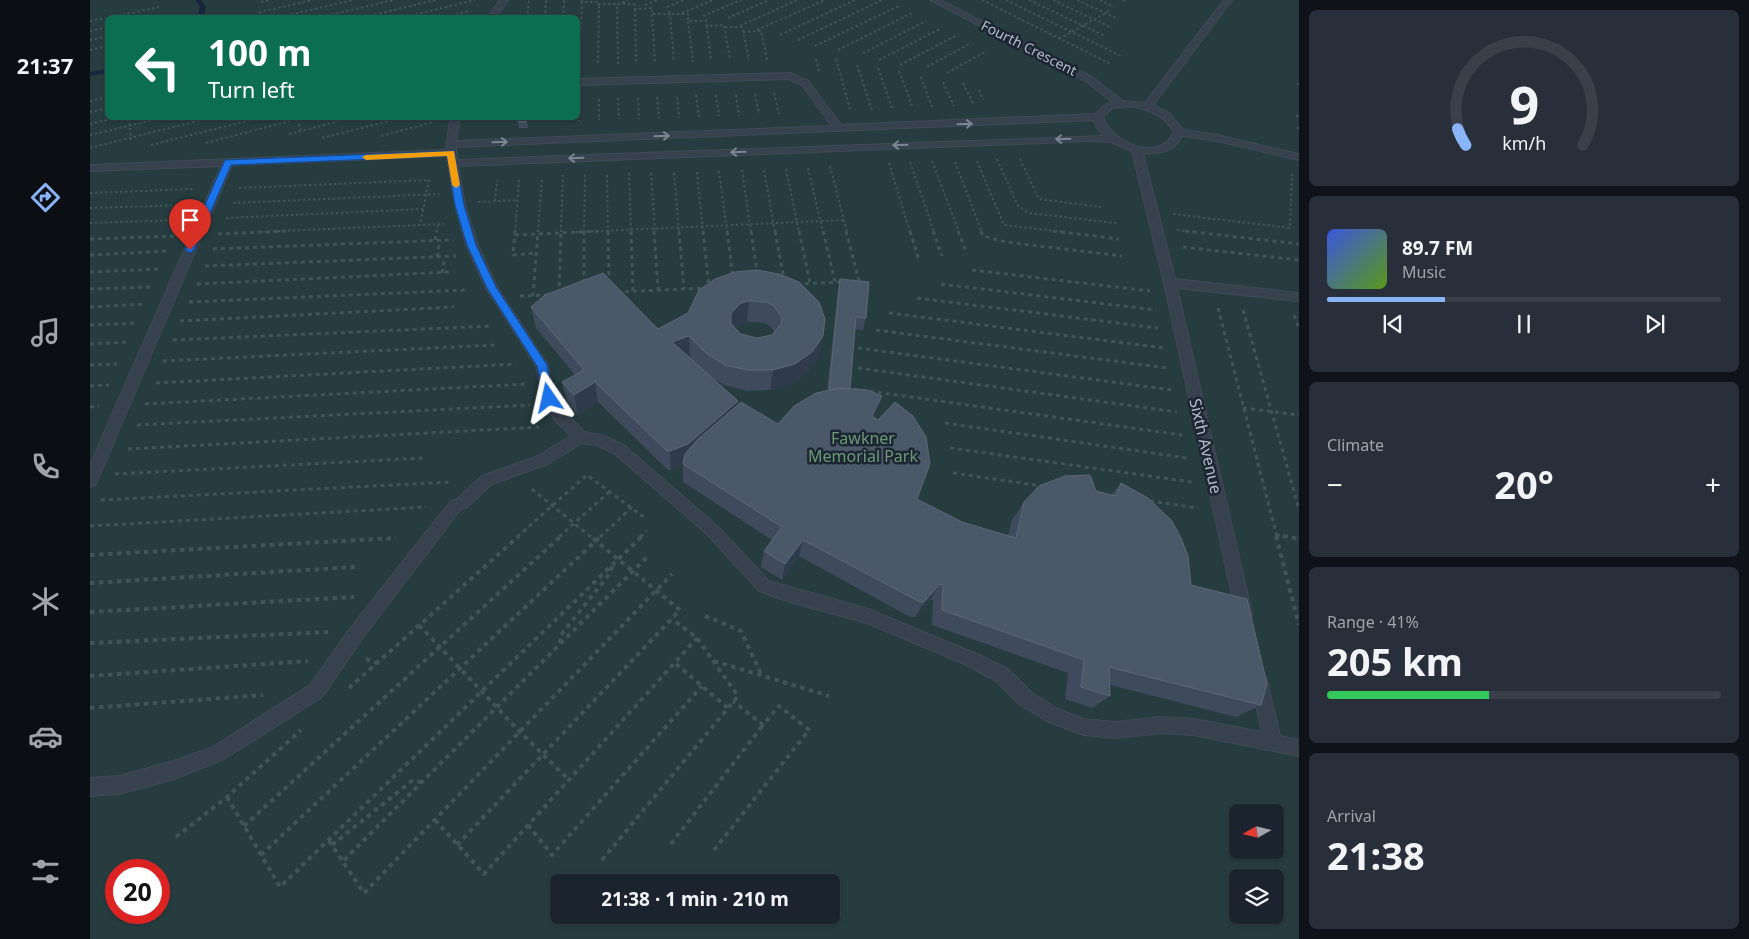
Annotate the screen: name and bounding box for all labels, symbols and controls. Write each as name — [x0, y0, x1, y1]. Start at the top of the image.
street label: Fourth Crescent — [978, 15, 1080, 80]
text: 100 m — [208, 29, 311, 76]
icon: left — [125, 35, 190, 100]
text: 21:37 — [17, 50, 73, 80]
text: 9 — [1509, 68, 1539, 139]
text: Turn left — [208, 74, 295, 104]
one-way arrow — [956, 119, 972, 128]
one-way arrow — [654, 131, 670, 140]
text: km/h — [1502, 131, 1546, 155]
one-way arrow — [1055, 134, 1071, 143]
one-way arrow — [492, 137, 508, 147]
one-way arrow — [893, 141, 909, 150]
one-way arrow — [730, 147, 746, 156]
one-way arrow — [568, 153, 584, 163]
icon: directions — [28, 180, 63, 215]
pin — [169, 199, 211, 250]
icon: arrive — [176, 206, 204, 234]
text: 89.7 FM — [1402, 235, 1473, 261]
text: Music — [1402, 261, 1446, 283]
icon: previous — [1379, 310, 1407, 338]
icon: pause — [1510, 310, 1538, 338]
icon: next — [1641, 310, 1669, 338]
icon: music — [28, 315, 63, 350]
position arrow — [522, 371, 574, 423]
street label: Sixth Avenue — [1184, 396, 1228, 496]
park label: Fawkner Memorial Park — [808, 427, 918, 467]
text: Climate — [1327, 434, 1384, 456]
icon: phone — [28, 449, 63, 484]
text: 20° — [1494, 458, 1554, 510]
text: − — [1327, 465, 1343, 503]
text: + — [1705, 465, 1721, 503]
icon: climate — [28, 584, 63, 619]
text: Range · 41% — [1327, 611, 1419, 633]
text: 205 km — [1327, 635, 1463, 687]
icon: car — [28, 719, 63, 754]
north arrow — [1229, 804, 1284, 859]
map controls — [1229, 804, 1284, 924]
text: Arrival — [1327, 805, 1376, 827]
text: 21:38 — [1327, 829, 1425, 881]
icon: filters — [28, 854, 63, 889]
speed limit sign: 20 — [105, 859, 170, 924]
button: layers — [1229, 869, 1284, 924]
text: 21:38 · 1 min · 210 m — [601, 886, 789, 912]

